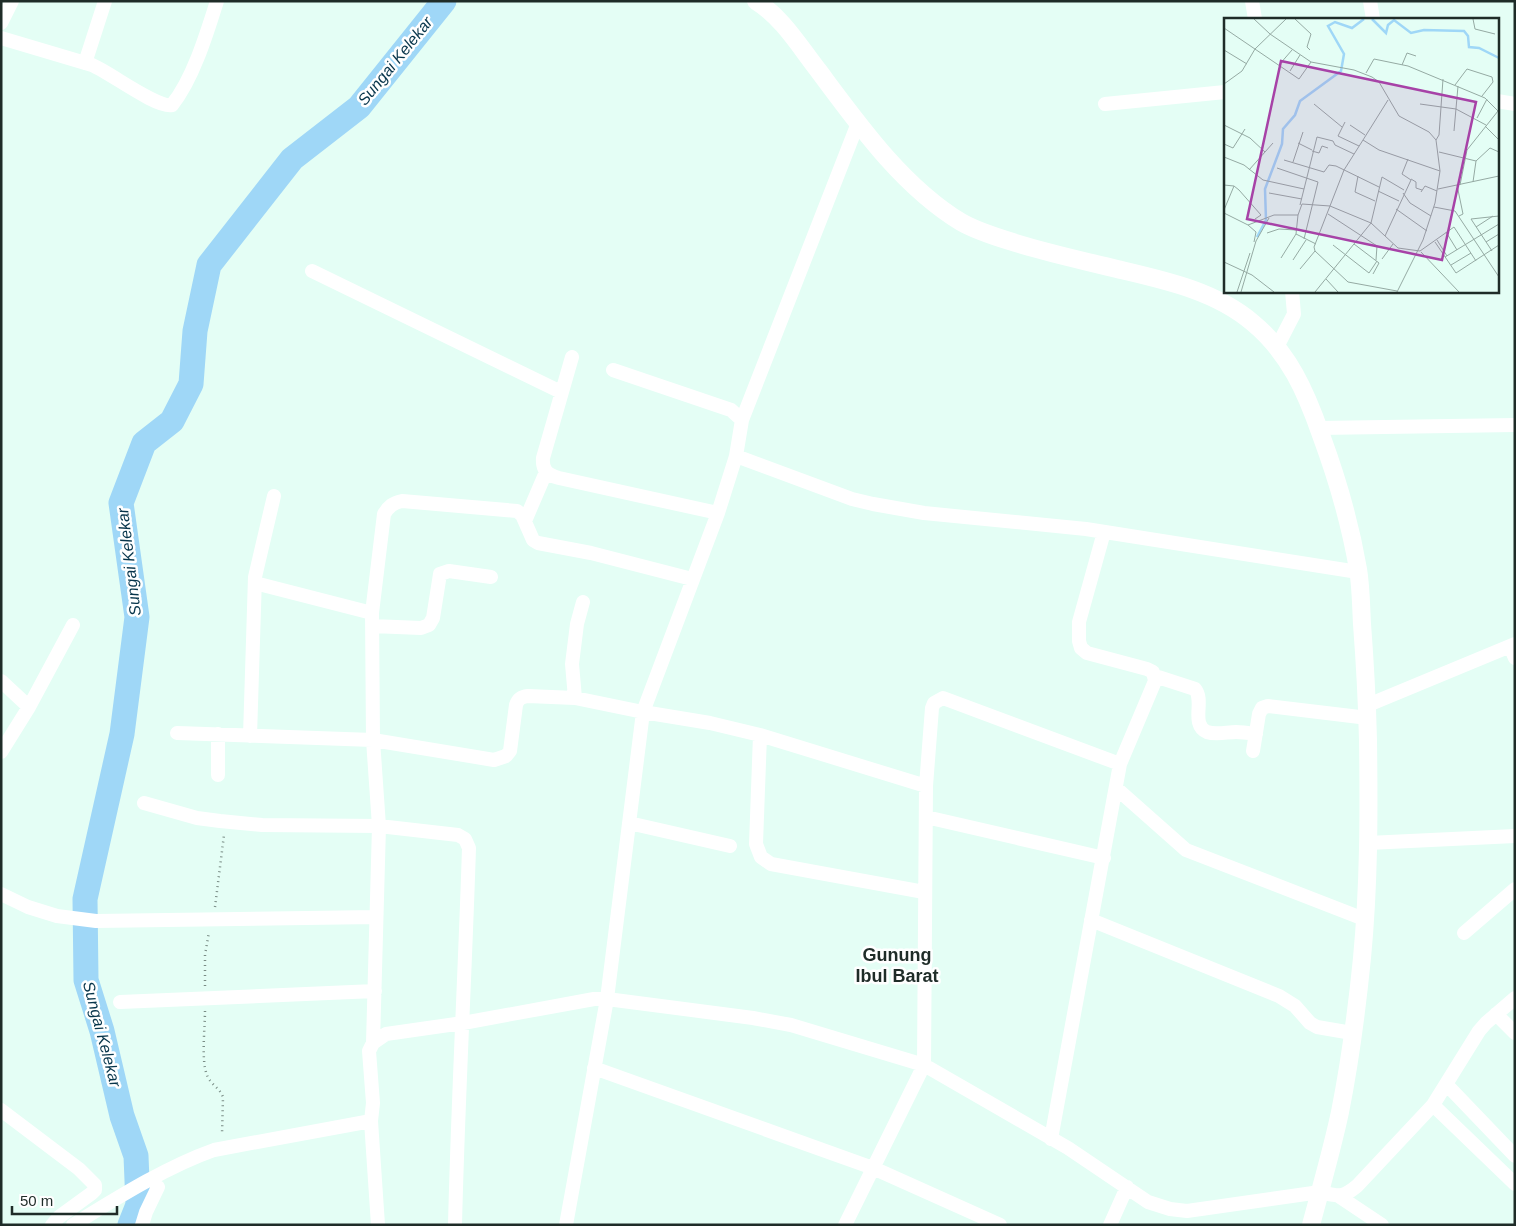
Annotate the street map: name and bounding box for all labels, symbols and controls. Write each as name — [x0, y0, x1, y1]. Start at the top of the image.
water label: Sungai Kelekar — [354, 13, 436, 109]
inset map — [1224, 18, 1498, 292]
water label: Sungai Kelekar — [114, 506, 144, 617]
district label: Gunung Ibul Barat — [855, 945, 939, 986]
water label: Sungai Kelekar — [80, 979, 124, 1089]
scale bar — [12, 1184, 118, 1216]
text: 50 m — [20, 1192, 53, 1209]

